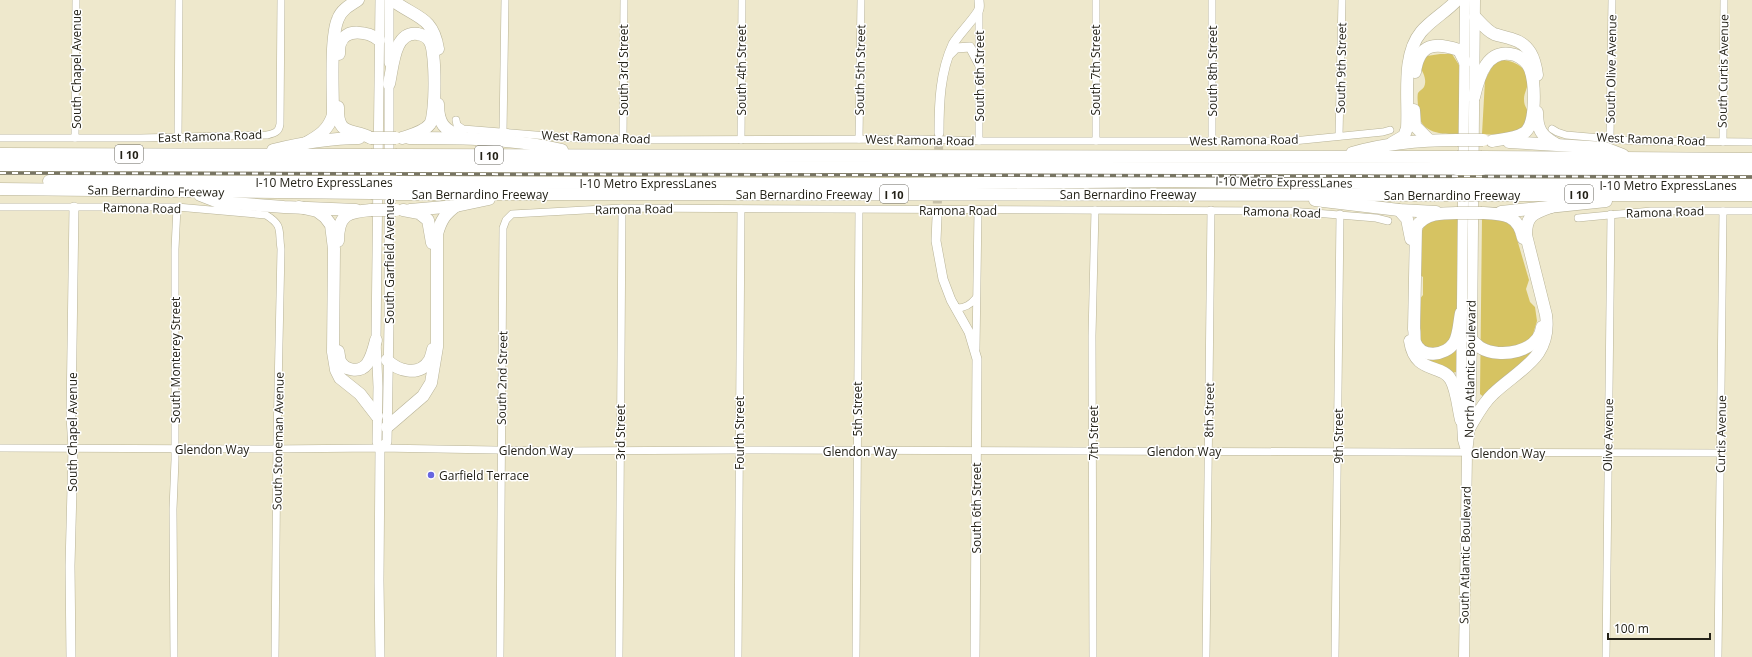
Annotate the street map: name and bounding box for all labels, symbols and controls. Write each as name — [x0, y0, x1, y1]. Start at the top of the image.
street label: South Chapel Avenue — [68, 9, 85, 129]
street label: South Olive Avenue — [1602, 14, 1620, 124]
street label: South Curtis Avenue — [1714, 14, 1732, 128]
street label: South 9th Street — [1332, 22, 1350, 114]
street label: South 3rd Street — [615, 24, 632, 116]
street label: South 4th Street — [733, 24, 750, 116]
street label: South 5th Street — [851, 24, 869, 116]
street label: South 7th Street — [1087, 24, 1104, 116]
street label: South 8th Street — [1204, 25, 1221, 117]
street label: South 6th Street — [971, 30, 988, 122]
street label: East Ramona Road — [157, 126, 263, 146]
street label: West Ramona Road — [541, 127, 651, 147]
street label: West Ramona Road — [1596, 129, 1706, 149]
street label: West Ramona Road — [865, 131, 975, 149]
street label: West Ramona Road — [1189, 131, 1299, 149]
road number: I 10 — [115, 145, 143, 163]
road number: I 10 — [475, 146, 503, 164]
street label: I-10 Metro ExpressLanes — [1215, 172, 1353, 192]
street label: I-10 Metro ExpressLanes — [255, 174, 393, 191]
street label: I-10 Metro ExpressLanes — [579, 175, 717, 192]
street label: I-10 Metro ExpressLanes — [1599, 177, 1737, 194]
street label: San Bernardino Freeway — [88, 181, 225, 201]
road number: I 10 — [880, 185, 908, 203]
road number: I 10 — [1565, 185, 1593, 203]
street label: San Bernardino Freeway — [412, 186, 549, 203]
street label: San Bernardino Freeway — [736, 186, 873, 203]
street label: San Bernardino Freeway — [1060, 186, 1197, 203]
street label: San Bernardino Freeway — [1384, 187, 1521, 204]
street label: South Garfield Avenue — [381, 198, 398, 324]
street label: Ramona Road — [103, 199, 181, 217]
street label: Ramona Road — [595, 200, 673, 218]
street label: Ramona Road — [919, 202, 997, 219]
street label: Ramona Road — [1243, 202, 1321, 222]
street label: Ramona Road — [1626, 202, 1704, 222]
street label: South Monterey Street — [167, 297, 184, 423]
street label: North Atlantic Boulevard — [1460, 300, 1480, 438]
street label: South 2nd Street — [493, 331, 511, 425]
street label: South Chapel Avenue — [64, 372, 81, 492]
street label: South Stoneman Avenue — [268, 372, 288, 510]
street label: 5th Street — [849, 381, 866, 437]
street label: 8th Street — [1200, 382, 1218, 438]
street label: Curtis Avenue — [1712, 395, 1730, 473]
street label: Fourth Street — [731, 396, 748, 470]
street label: Olive Avenue — [1599, 398, 1617, 472]
street label: 3rd Street — [612, 404, 629, 460]
street label: 7th Street — [1085, 405, 1102, 461]
street label: 9th Street — [1330, 408, 1347, 464]
street label: Glendon Way — [175, 441, 250, 458]
street label: Glendon Way — [499, 442, 574, 459]
street label: Glendon Way — [823, 443, 898, 460]
street label: Glendon Way — [1147, 443, 1222, 460]
street label: Glendon Way — [1471, 445, 1546, 462]
street label: South 6th Street — [968, 462, 985, 554]
place label: Garfield Terrace — [439, 467, 529, 484]
marker: Garfield Terrace — [426, 470, 436, 480]
street label: South Atlantic Boulevard — [1455, 486, 1475, 624]
scale bar — [1608, 615, 1710, 641]
text: 100 m — [1614, 620, 1649, 637]

